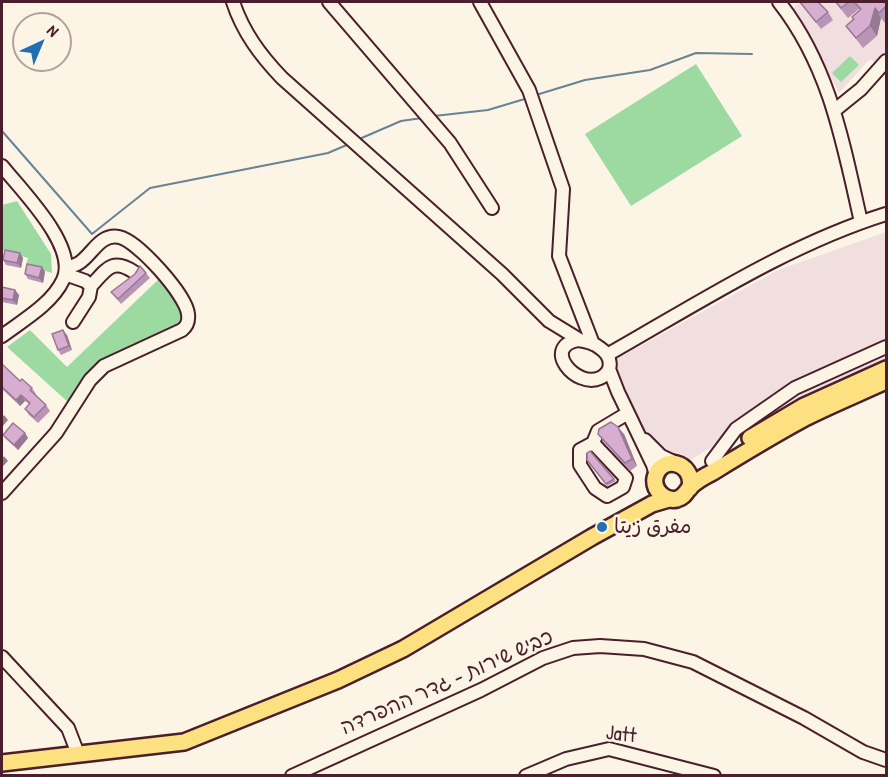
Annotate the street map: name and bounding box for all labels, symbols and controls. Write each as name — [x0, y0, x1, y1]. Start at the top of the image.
north arrow — [12, 12, 72, 72]
text: N — [42, 20, 64, 41]
place label: مفرق زيتا — [614, 514, 692, 540]
marker: مفرق زيتا — [595, 520, 609, 534]
street label: כביש שירות - גדר ההפרדה — [337, 625, 557, 741]
street label: Jatt — [604, 721, 638, 749]

